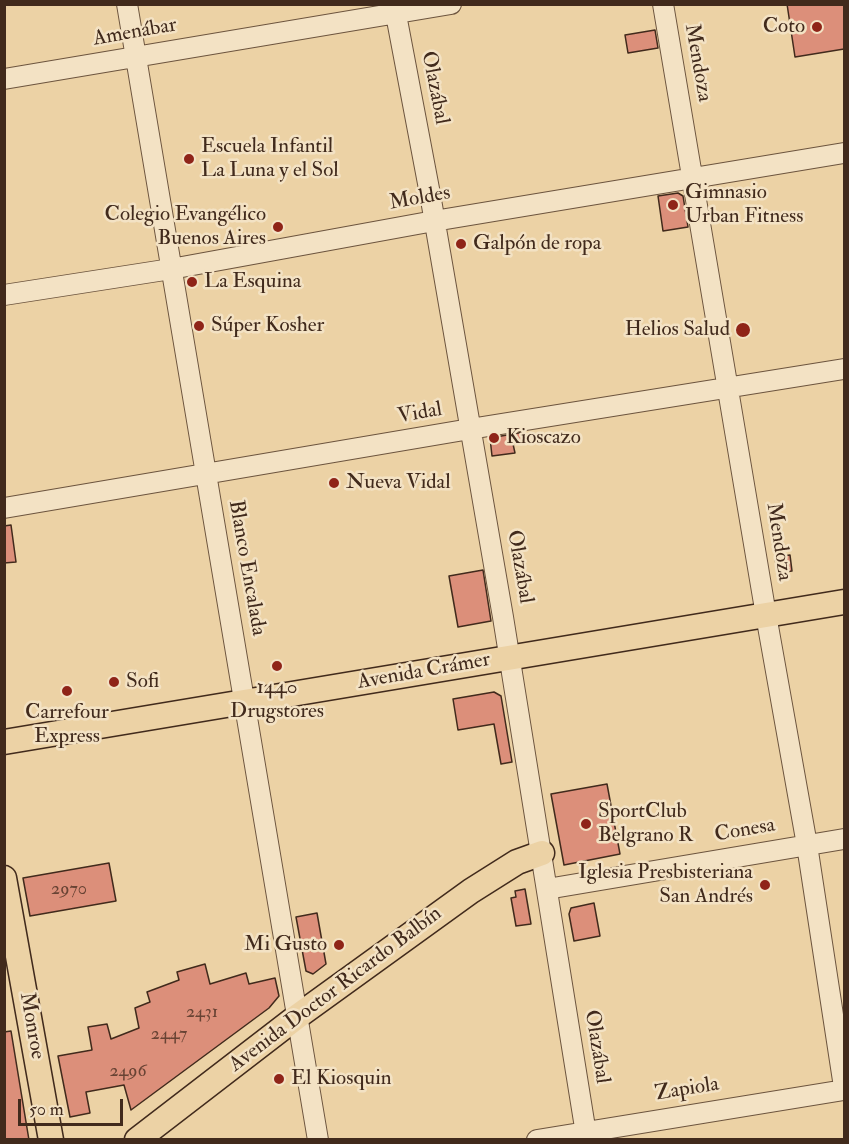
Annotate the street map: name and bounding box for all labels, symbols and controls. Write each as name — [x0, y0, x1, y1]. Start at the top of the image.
street label: Amenábar — [91, 13, 179, 53]
place label: Coto — [763, 14, 805, 40]
marker: Coto — [810, 20, 824, 34]
street label: Mendoza — [678, 22, 716, 104]
street label: Olazábal — [415, 49, 453, 127]
place label: Escuela Infantil La Luna y el Sol — [201, 134, 339, 184]
marker: Escuela Infantil La Luna y el Sol — [182, 152, 196, 166]
place label: Gimnasio Urban Fitness — [685, 180, 803, 230]
street label: Moldes — [388, 181, 452, 217]
marker: Gimnasio Urban Fitness — [666, 198, 680, 212]
place label: Colegio Evangélico Buenos Aires — [105, 202, 266, 252]
marker: Colegio Evangélico Buenos Aires — [271, 220, 285, 234]
place label: Galpón de ropa — [473, 231, 601, 257]
marker: Galpón de ropa — [454, 237, 468, 251]
place label: La Esquina — [204, 269, 301, 295]
marker: La Esquina — [185, 275, 199, 289]
place label: Súper Kosher — [211, 313, 324, 339]
place label: Helios Salud — [625, 317, 730, 343]
marker: Súper Kosher — [192, 319, 206, 333]
marker: Helios Salud — [734, 321, 752, 339]
street label: Vidal — [396, 398, 444, 430]
place label: Kioscazo — [506, 425, 581, 451]
marker: Kioscazo — [487, 431, 501, 445]
place label: Nueva Vidal — [346, 470, 451, 496]
marker: Nueva Vidal — [327, 476, 341, 490]
street label: Blanco Encalada — [222, 498, 270, 638]
street label: Mendoza — [759, 501, 797, 583]
street label: Olazábal — [500, 528, 538, 606]
street label: Avenida Crámer — [356, 648, 492, 696]
marker: 1440 Drugstores — [270, 659, 284, 673]
place label: Sofi — [126, 669, 159, 695]
marker: Sofi — [107, 675, 121, 689]
place label: 1440 Drugstores — [230, 675, 324, 725]
marker: Carrefour Express — [60, 684, 74, 698]
place label: Carrefour Express — [25, 700, 109, 750]
place label: SportClub Belgrano R — [598, 799, 693, 849]
street label: Conesa — [713, 813, 777, 849]
marker: SportClub Belgrano R — [579, 817, 593, 831]
place label: Iglesia Presbisteriana San Andrés — [578, 860, 753, 910]
marker: Iglesia Presbisteriana San Andrés — [758, 878, 772, 892]
house number: 2970 — [51, 879, 87, 901]
street label: Avenida Doctor Ricardo Balbín — [225, 902, 447, 1078]
place label: Mi Gusto — [244, 932, 327, 958]
marker: Mi Gusto — [332, 938, 346, 952]
street label: Monroe — [13, 991, 49, 1061]
house number: 2431 — [186, 1002, 218, 1024]
street label: Olazábal — [578, 1008, 614, 1086]
house number: 2447 — [151, 1024, 187, 1046]
house number: 2496 — [109, 1061, 147, 1083]
place label: El Kiosquin — [291, 1066, 392, 1092]
marker: El Kiosquin — [272, 1072, 286, 1086]
street label: Zapiola — [653, 1073, 721, 1107]
scale bar — [21, 1087, 126, 1125]
text: 50 m — [29, 1098, 64, 1121]

